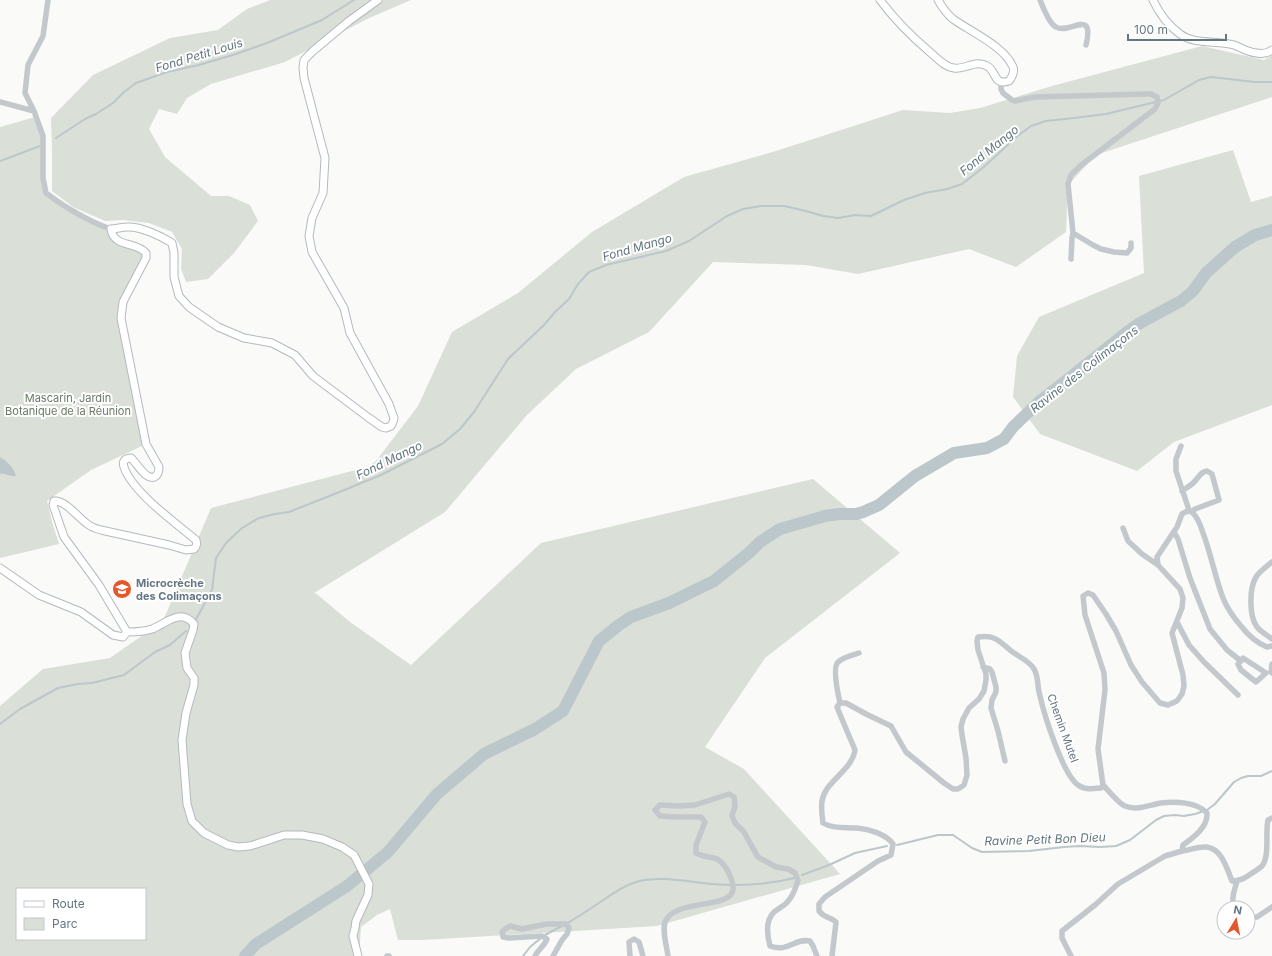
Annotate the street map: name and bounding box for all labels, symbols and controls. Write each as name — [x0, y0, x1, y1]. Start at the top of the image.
scale bar — [1128, 16, 1226, 42]
text: 100 m — [1134, 22, 1168, 37]
water label: Fond Petit Louis — [153, 35, 245, 75]
water label: Fond Mango — [956, 122, 1022, 178]
water label: Fond Mango — [601, 230, 673, 264]
water label: Ravine des Colimaçons — [1027, 322, 1141, 416]
park label: Mascarin, Jardin Botanique de la Réunion — [5, 391, 131, 418]
water label: Fond Mango — [354, 438, 424, 482]
place label: Microcrèche des Colimaçons — [136, 576, 222, 603]
school or university icon: Microcrèche des Colimaçons — [111, 578, 133, 600]
street label: Chemin Mutel — [1044, 692, 1082, 764]
water label: Ravine Petit Bon Dieu — [984, 829, 1106, 849]
legend — [16, 888, 146, 940]
text: Route — [52, 896, 85, 911]
north arrow — [1216, 900, 1256, 940]
text: N — [1232, 903, 1243, 918]
text: Parc — [52, 916, 78, 931]

